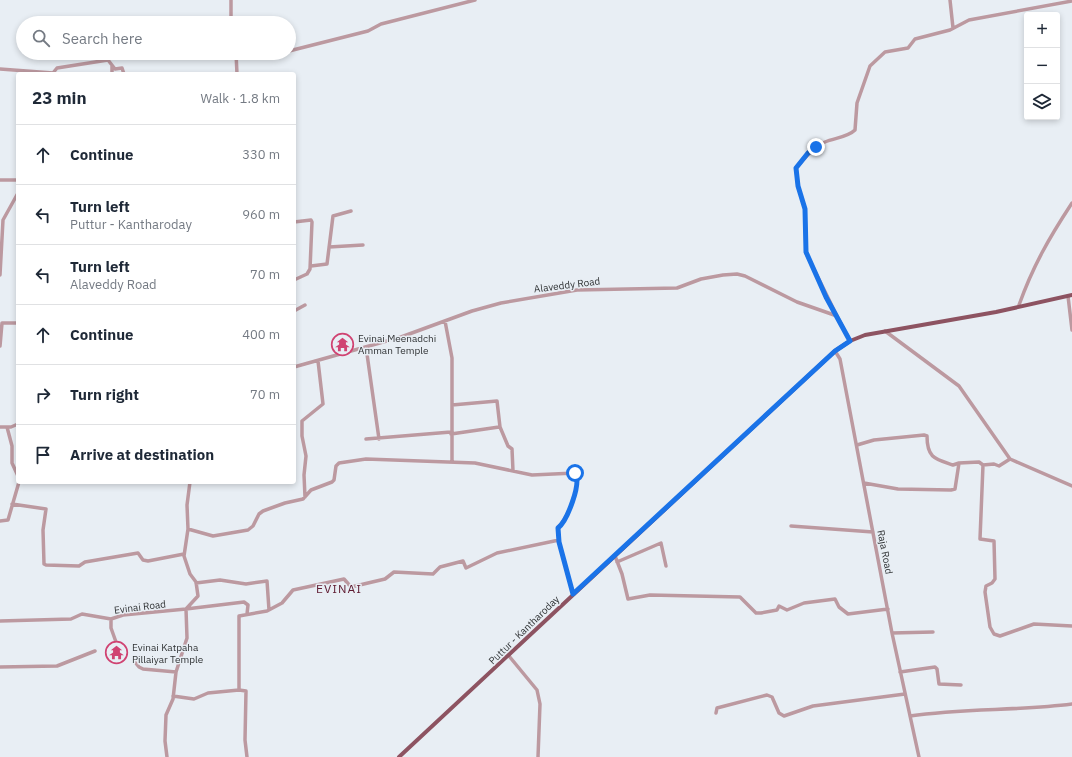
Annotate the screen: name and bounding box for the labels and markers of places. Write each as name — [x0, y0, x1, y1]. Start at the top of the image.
temple icon: Evinai Meenadchi Amman Temple — [330, 331, 356, 357]
place label: Evinai Meenadchi Amman Temple — [358, 332, 436, 357]
temple icon: Evinai Katpaha Pillaiyar Temple — [104, 640, 130, 666]
place label: Evinai Katpaha Pillaiyar Temple — [132, 641, 204, 666]

